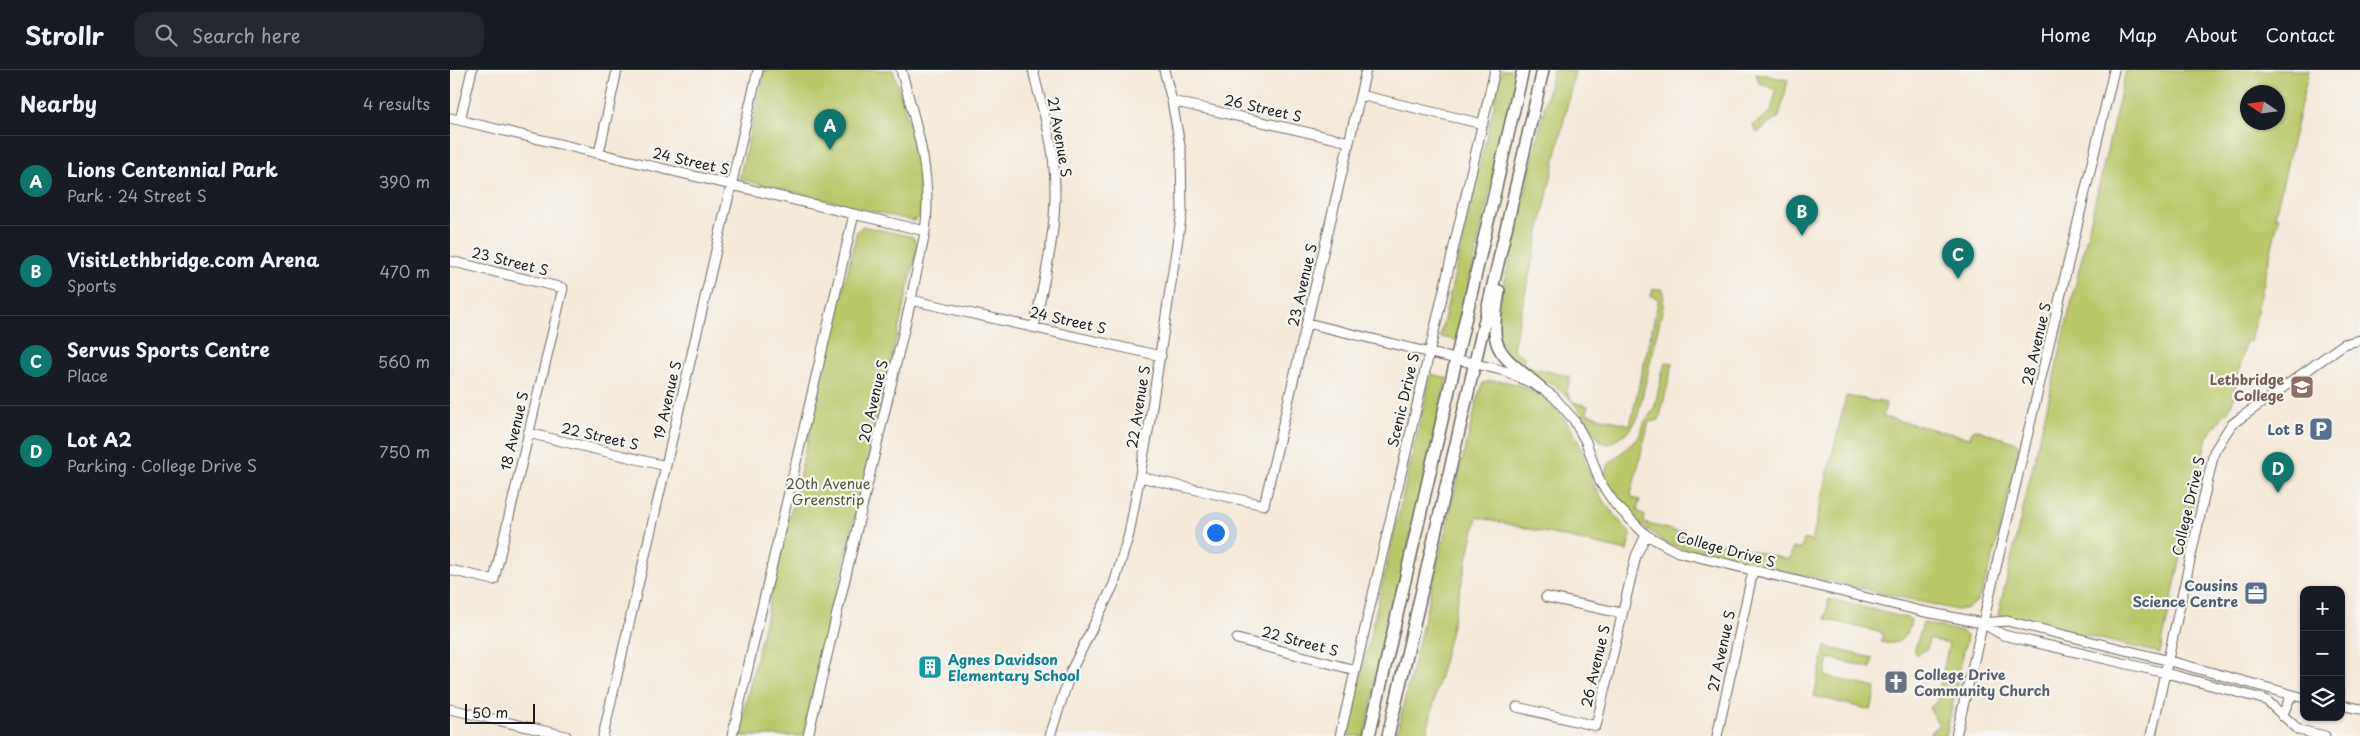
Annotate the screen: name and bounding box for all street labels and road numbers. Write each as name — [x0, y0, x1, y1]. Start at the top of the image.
street label: 26 Street S — [1222, 89, 1304, 127]
street label: 21 Avenue S — [1043, 95, 1077, 179]
street label: 24 Street S — [651, 142, 731, 180]
street label: 23 Street S — [470, 241, 551, 281]
street label: 23 Avenue S — [1282, 241, 1322, 329]
street label: 28 Avenue S — [2016, 300, 2056, 388]
street label: 24 Street S — [1028, 301, 1108, 339]
street label: Scenic Drive S — [1382, 351, 1424, 449]
street label: 20 Avenue S — [853, 358, 893, 444]
street label: 19 Avenue S — [648, 359, 686, 441]
street label: 22 Avenue S — [1121, 364, 1155, 450]
street label: 18 Avenue S — [495, 389, 533, 473]
street label: 22 Street S — [559, 417, 641, 455]
street label: College Drive S — [2166, 454, 2210, 558]
street label: College Drive S — [1674, 526, 1778, 572]
street label: 27 Avenue S — [1702, 608, 1740, 694]
street label: 22 Street S — [1259, 621, 1341, 661]
street label: 26 Avenue S — [1575, 623, 1615, 709]

